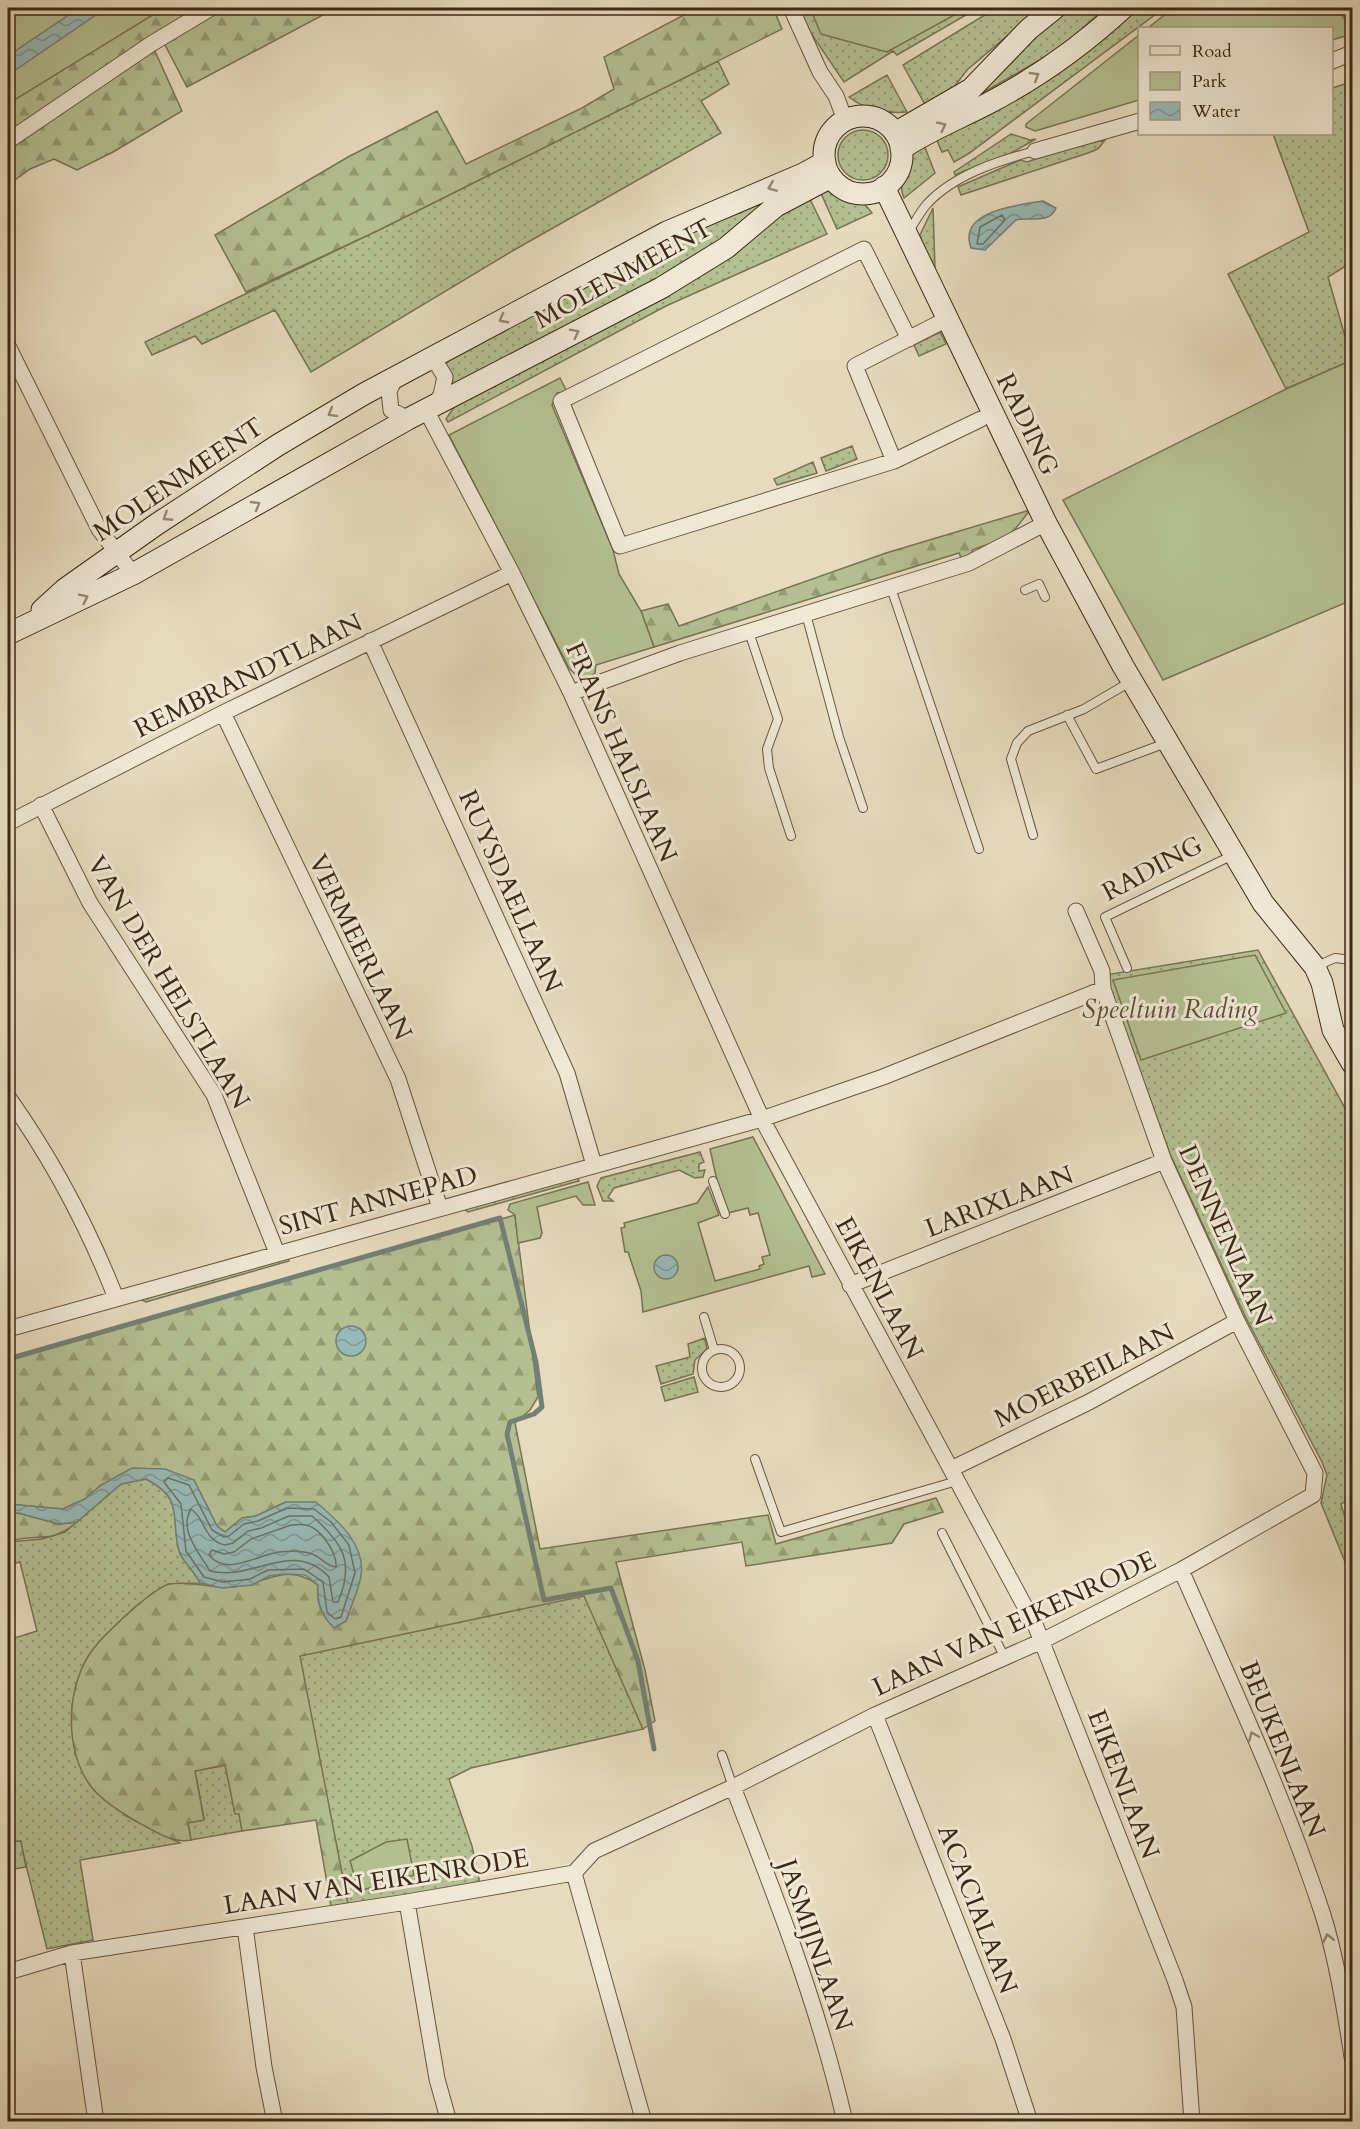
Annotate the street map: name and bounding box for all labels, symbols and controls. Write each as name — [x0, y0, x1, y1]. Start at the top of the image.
legend — [1138, 27, 1333, 135]
text: Road — [1192, 39, 1232, 64]
text: Park — [1192, 69, 1227, 94]
one-way arrow — [1029, 72, 1039, 83]
text: Water — [1191, 99, 1241, 124]
one-way arrow — [935, 121, 946, 133]
one-way arrow — [767, 180, 778, 192]
street label: MOLENMEENT — [528, 210, 719, 337]
one-way arrow — [498, 312, 509, 324]
one-way arrow — [568, 328, 579, 340]
street label: RADING — [988, 367, 1067, 481]
one-way arrow — [328, 406, 338, 417]
street label: MOLENMEENT — [86, 409, 270, 549]
one-way arrow — [249, 501, 260, 512]
one-way arrow — [163, 510, 173, 522]
one-way arrow — [78, 594, 88, 605]
street label: REMBRANDTLAAN — [128, 605, 368, 746]
street label: FRANS HALSLAAN — [557, 637, 686, 868]
street label: RUYSDAELLAAN — [450, 785, 571, 998]
street label: RADING — [1096, 827, 1209, 910]
street label: VERMEERLAAN — [300, 848, 421, 1046]
street label: VAN DER HELSTLAAN — [79, 849, 258, 1115]
park label: Speeltuin Rading — [1082, 992, 1258, 1027]
street label: DENNENLAAN — [1170, 1139, 1281, 1331]
street label: SINT ANNEPAD — [275, 1157, 481, 1244]
street label: LARIXLAAN — [920, 1157, 1078, 1246]
street label: EIKENLAAN — [827, 1211, 932, 1366]
street label: MOERBEILAAN — [988, 1315, 1181, 1436]
street label: LAAN VAN EIKENRODE — [867, 1542, 1162, 1705]
street label: BEUKENLAAN — [1231, 1656, 1334, 1843]
street label: EIKENLAAN — [1079, 1704, 1168, 1864]
one-way arrow — [1249, 1731, 1261, 1742]
street label: ACACIALAAN — [929, 1819, 1026, 1999]
street label: LAAN VAN EIKENRODE — [221, 1840, 531, 1923]
street label: JASMIJNLAAN — [768, 1851, 861, 2036]
one-way arrow — [1323, 1933, 1336, 1943]

